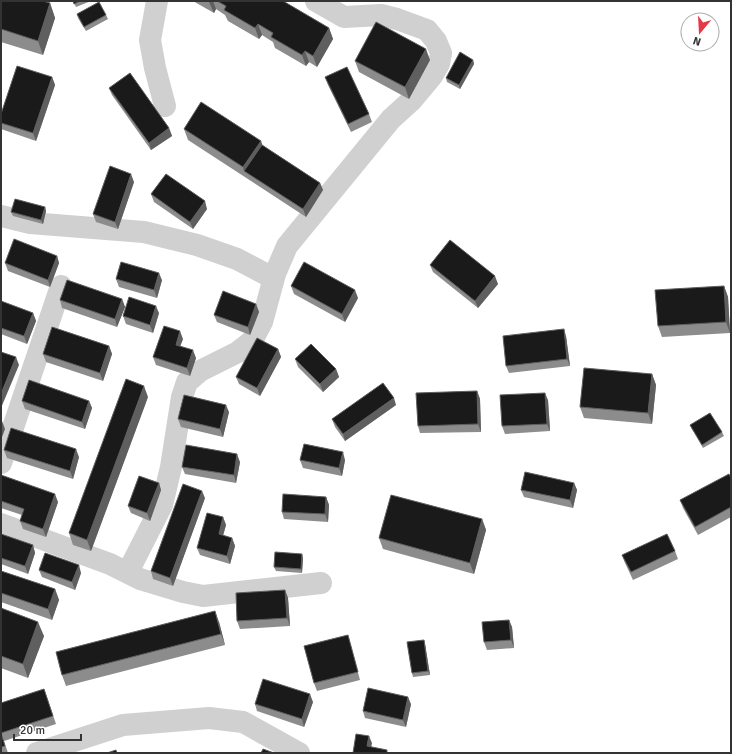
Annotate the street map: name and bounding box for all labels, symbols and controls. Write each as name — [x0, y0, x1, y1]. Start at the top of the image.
north arrow — [680, 12, 720, 52]
text: N — [691, 34, 703, 48]
scale bar — [14, 716, 81, 742]
text: 20 m — [20, 723, 45, 738]

